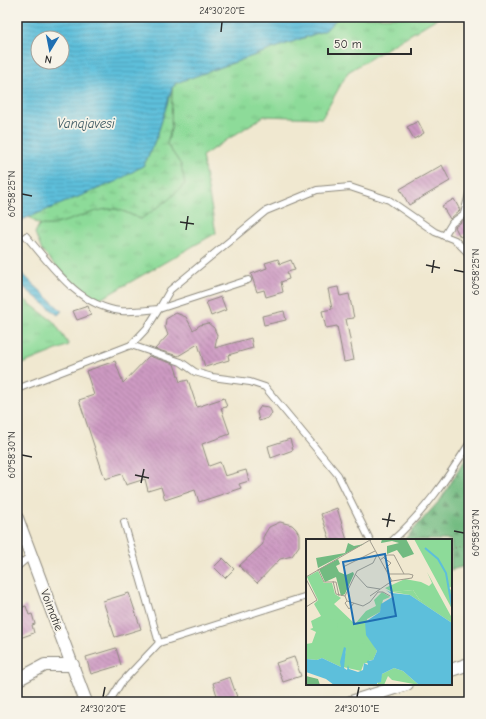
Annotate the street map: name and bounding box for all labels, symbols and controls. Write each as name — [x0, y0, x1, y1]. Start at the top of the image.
text: 24°30'20"E — [199, 5, 245, 17]
north arrow — [30, 30, 70, 70]
scale bar — [328, 30, 411, 56]
text: 50 m — [334, 37, 362, 51]
text: N — [44, 52, 53, 66]
water label: Vanajavesi — [57, 116, 116, 131]
text: 60°58'25"N — [6, 171, 18, 217]
text: 60°58'25"N — [470, 249, 482, 295]
text: 60°58'30"N — [6, 432, 18, 479]
text: 60°58'30"N — [470, 510, 482, 557]
inset map — [306, 539, 452, 685]
street label: Voimatie — [38, 587, 66, 633]
text: 24°30'20"E — [80, 703, 126, 715]
text: 24°30'10"E — [335, 703, 379, 715]

